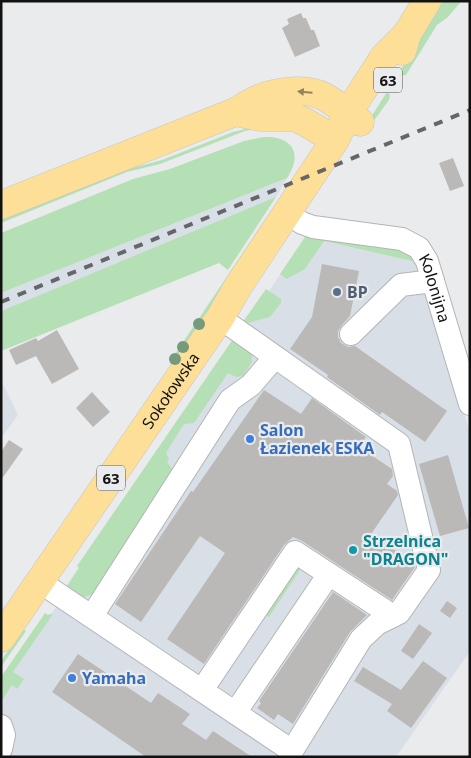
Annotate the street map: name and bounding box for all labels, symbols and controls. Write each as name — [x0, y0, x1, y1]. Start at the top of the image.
road number: 63 — [374, 68, 402, 92]
one-way arrow — [297, 88, 313, 96]
street label: Kolonijna — [414, 249, 456, 325]
place label: BP — [347, 281, 368, 303]
marker: BP — [331, 286, 343, 298]
street label: Sokołowska — [137, 348, 204, 433]
place label: Salon Łazienek ESKA — [260, 419, 375, 459]
marker: Salon Łazienek ESKA — [244, 433, 256, 445]
road number: 63 — [97, 466, 125, 490]
place label: Strzelnica "DRAGON" — [363, 530, 449, 570]
marker: Strzelnica "DRAGON" — [347, 544, 359, 556]
place label: Yamaha — [82, 667, 146, 689]
marker: Yamaha — [66, 672, 78, 684]

